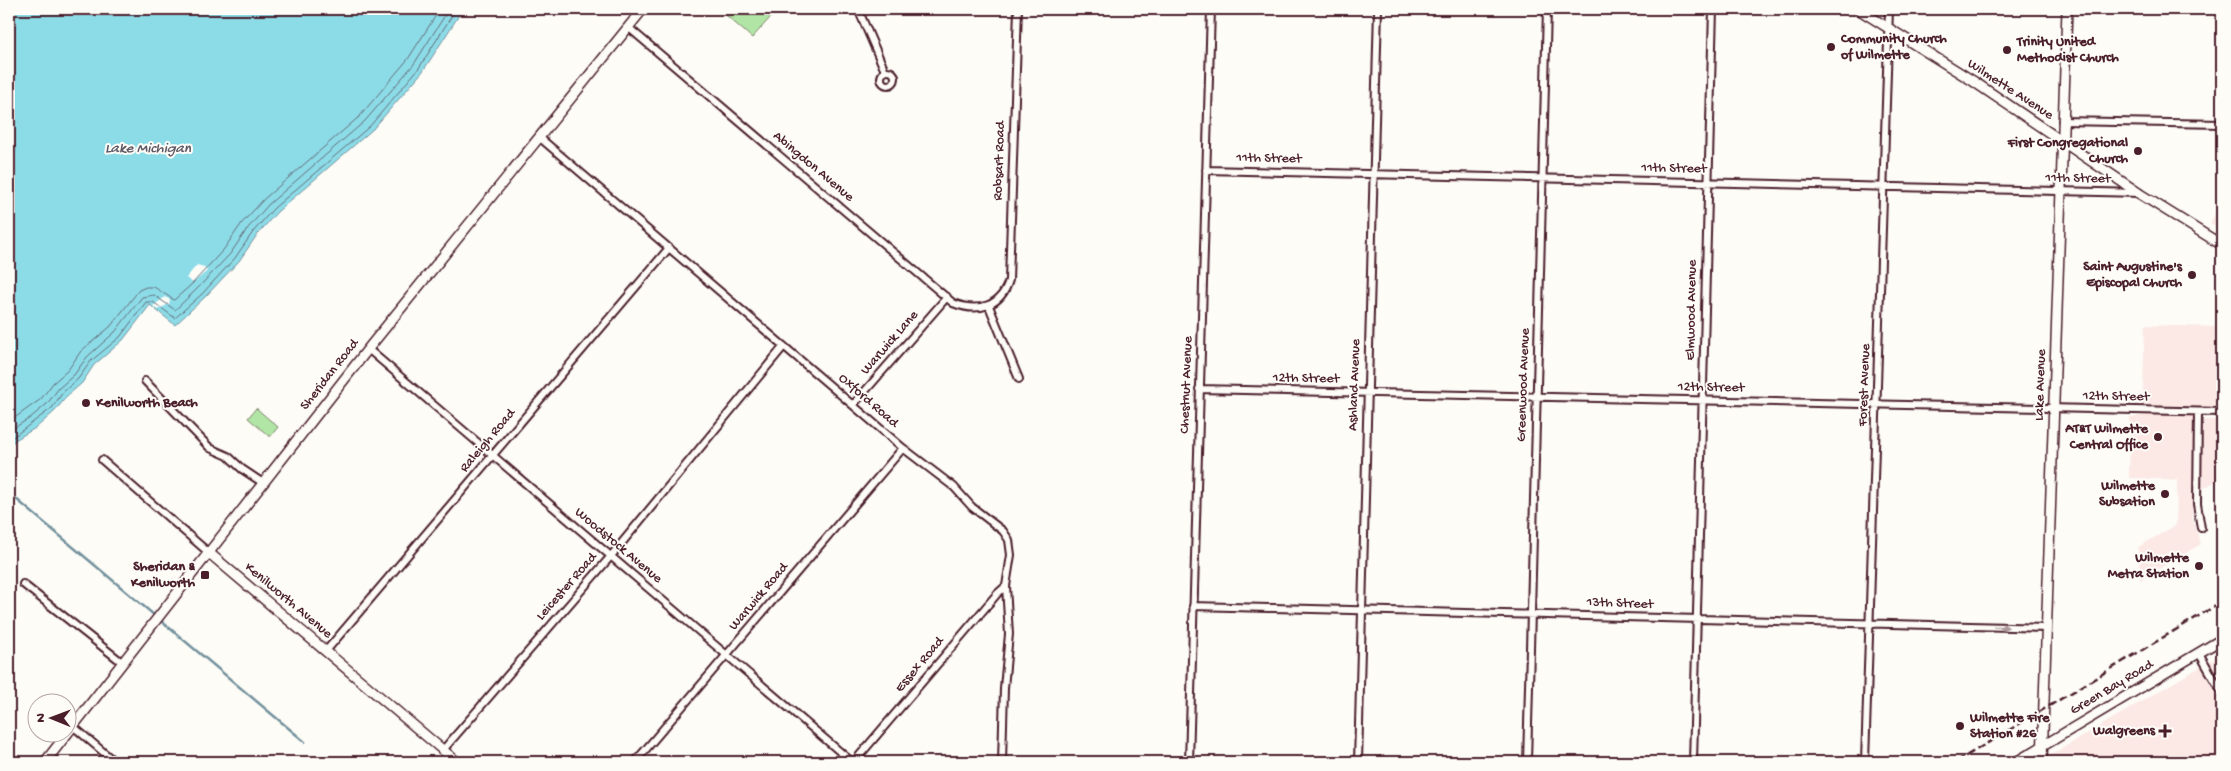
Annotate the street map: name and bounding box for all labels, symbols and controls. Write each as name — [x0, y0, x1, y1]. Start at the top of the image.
place label: Community Church of Wilmette — [1840, 31, 1947, 64]
place label: Trinity United Methodist Church — [2016, 34, 2119, 67]
marker: Community Church of Wilmette — [1825, 41, 1837, 53]
marker: Trinity United Methodist Church — [2001, 44, 2013, 56]
street label: Wilmette Avenue — [1964, 56, 2057, 125]
street label: Robsart Road — [990, 119, 1010, 201]
street label: Abingdon Avenue — [769, 128, 858, 206]
place label: First Congregational Church — [2007, 135, 2128, 168]
water label: Lake Michigan — [105, 140, 192, 158]
marker: First Congregational Church — [2132, 145, 2144, 157]
street label: 11th Street — [1235, 150, 1303, 168]
street label: 11th Street — [1640, 160, 1708, 178]
street label: 11th Street — [2044, 170, 2112, 188]
street label: Elmwood Avenue — [1683, 259, 1701, 361]
place label: Saint Augustine's Episcopal Church — [2083, 259, 2183, 292]
marker: Saint Augustine's Episcopal Church — [2186, 269, 2198, 281]
street label: Warwick Lane — [857, 307, 923, 379]
street label: Greenwood Avenue — [1514, 327, 1535, 442]
street label: Sheridan Road — [297, 335, 364, 414]
street label: Chestnut Avenue — [1177, 335, 1197, 434]
street label: Ashland Avenue — [1345, 338, 1365, 431]
street label: Forest Avenue — [1855, 343, 1875, 428]
street label: Lake Avenue — [2031, 348, 2051, 421]
street label: Oxford Road — [834, 370, 903, 433]
street label: 12th Street — [1272, 370, 1341, 388]
street label: 12th Street — [1677, 379, 1746, 397]
street label: 12th Street — [2082, 388, 2151, 406]
place label: Kenilworth Beach — [95, 395, 198, 412]
marker: Kenilworth Beach — [80, 397, 92, 409]
street label: Raleigh Road — [456, 404, 521, 476]
place label: AT&T Wilmette Central Office — [2064, 421, 2149, 454]
marker: AT&T Wilmette Central Office — [2152, 431, 2164, 443]
place label: Wilmette Subsation — [2099, 478, 2156, 511]
marker: Wilmette Subsation — [2159, 488, 2171, 500]
street label: Woodstock Avenue — [571, 504, 666, 588]
street label: Leicester Road — [533, 548, 602, 624]
place label: Wilmette Metra Station — [2108, 550, 2190, 583]
street label: Warwick Road — [726, 558, 793, 634]
place label: Sheridan & Kenilworth — [130, 559, 196, 592]
street label: Kenilworth Avenue — [241, 559, 336, 643]
marker: Wilmette Metra Station — [2193, 560, 2205, 572]
marker: Sheridan & Kenilworth — [199, 569, 211, 581]
street label: 13th Street — [1585, 594, 1655, 614]
one-way arrow — [1993, 623, 2009, 631]
street label: Essex Road — [892, 632, 949, 696]
street label: Green Bay Road — [2067, 656, 2158, 719]
north arrow — [28, 694, 78, 744]
place label: Wilmette Fire Station #26 — [1969, 710, 2050, 743]
text: N — [33, 713, 50, 723]
marker: Wilmette Fire Station #26 — [1954, 720, 1966, 732]
place label: Walgreens — [2092, 723, 2156, 740]
marker: Walgreens — [2159, 725, 2171, 737]

